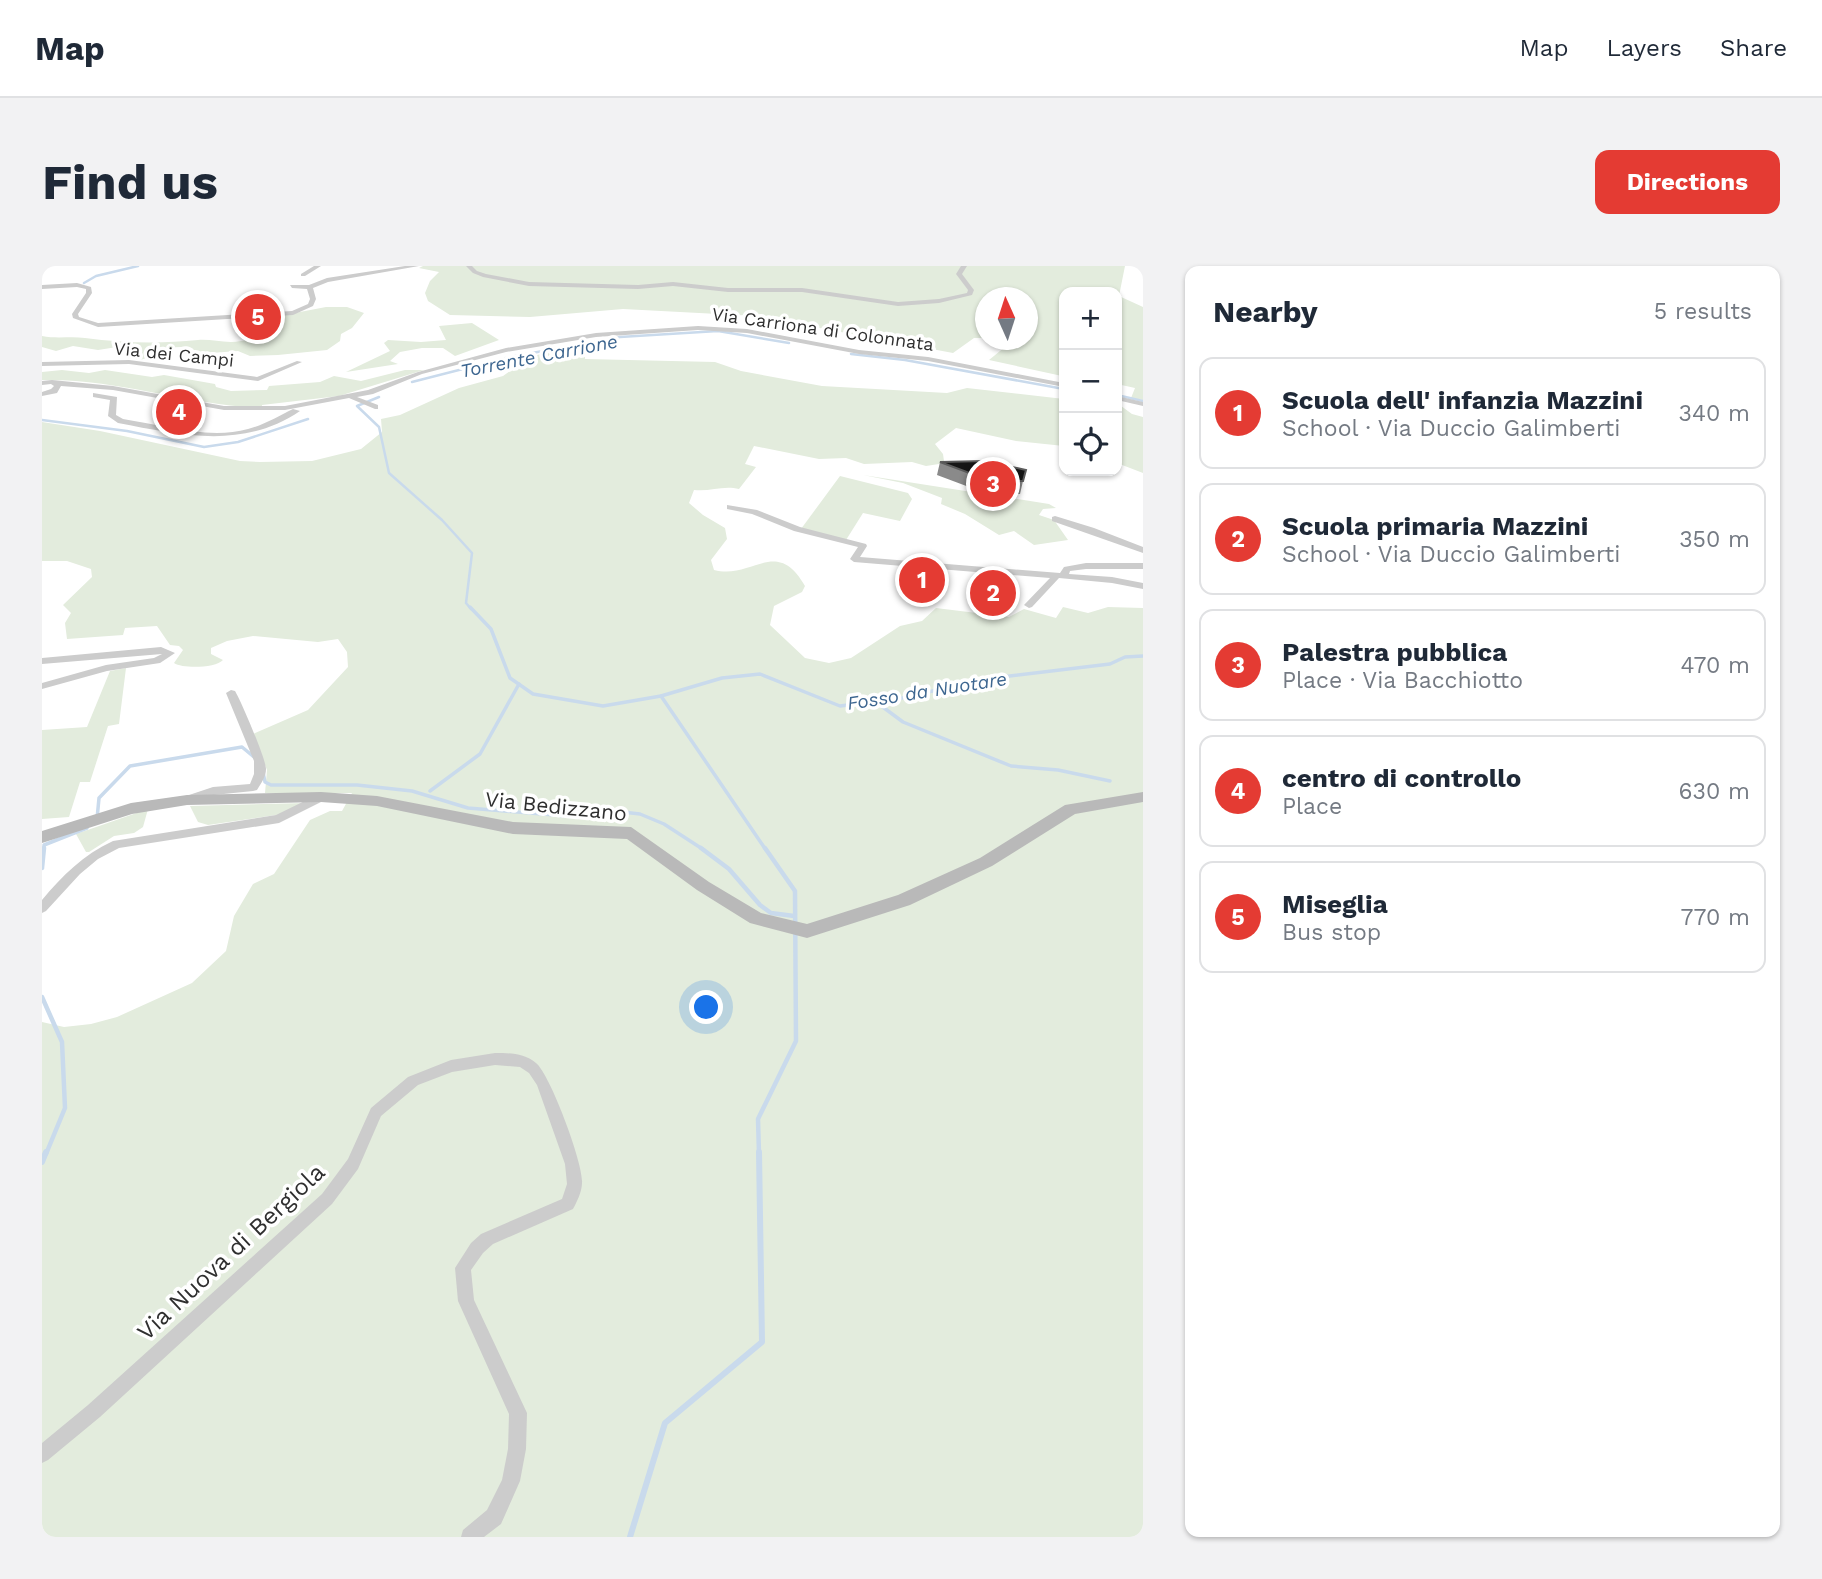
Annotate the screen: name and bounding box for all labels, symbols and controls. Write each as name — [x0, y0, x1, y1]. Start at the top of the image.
text: Map — [35, 29, 105, 68]
text: Map — [1520, 34, 1568, 62]
text: Layers — [1606, 34, 1682, 62]
text: Share — [1720, 34, 1787, 62]
button: Directions — [1595, 150, 1780, 214]
text: Find us — [42, 153, 218, 211]
north arrow — [975, 287, 1038, 350]
map controls — [1059, 287, 1122, 476]
button: + — [1059, 287, 1122, 350]
pin: 5 — [235, 291, 281, 343]
text: Nearby — [1213, 294, 1318, 329]
text: 5 results — [1654, 298, 1752, 325]
street label: Via Carriona di Colonnata — [711, 303, 935, 355]
water label: Torrente Carrione — [458, 329, 620, 383]
street label: Via dei Campi — [113, 337, 235, 371]
button: − — [1059, 350, 1122, 413]
text: Scuola dell' infanzia Mazzini — [1282, 385, 1643, 415]
pin: 4 — [156, 386, 202, 438]
text: 1 — [1233, 400, 1243, 427]
text: 340 m — [1678, 400, 1750, 427]
button: locate — [1059, 413, 1122, 476]
text: School · Via Duccio Galimberti — [1282, 415, 1620, 442]
pin: 3 — [970, 458, 1016, 510]
text: Scuola primaria Mazzini — [1282, 511, 1588, 541]
text: 2 — [1231, 526, 1245, 553]
text: 350 m — [1679, 526, 1750, 553]
text: School · Via Duccio Galimberti — [1282, 541, 1620, 568]
pin: 1 — [899, 554, 945, 606]
pin: 2 — [970, 567, 1016, 619]
text: Palestra pubblica — [1282, 637, 1507, 667]
text: 3 — [1231, 652, 1245, 679]
text: 470 m — [1681, 652, 1750, 679]
water label: Fosso da Nuotare — [846, 667, 1008, 715]
text: Place · Via Bacchiotto — [1282, 667, 1523, 694]
text: centro di controllo — [1282, 763, 1521, 793]
text: 4 — [1231, 778, 1245, 805]
text: 630 m — [1679, 778, 1750, 805]
street label: Via Bedizzano — [484, 786, 628, 826]
text: Place — [1282, 793, 1342, 820]
text: Miseglia — [1282, 889, 1388, 919]
text: 5 — [1231, 904, 1245, 931]
text: 770 m — [1681, 904, 1750, 931]
text: Bus stop — [1282, 919, 1381, 946]
your location — [689, 990, 723, 1024]
street label: Via Nuova di Bergiola — [132, 1158, 330, 1346]

